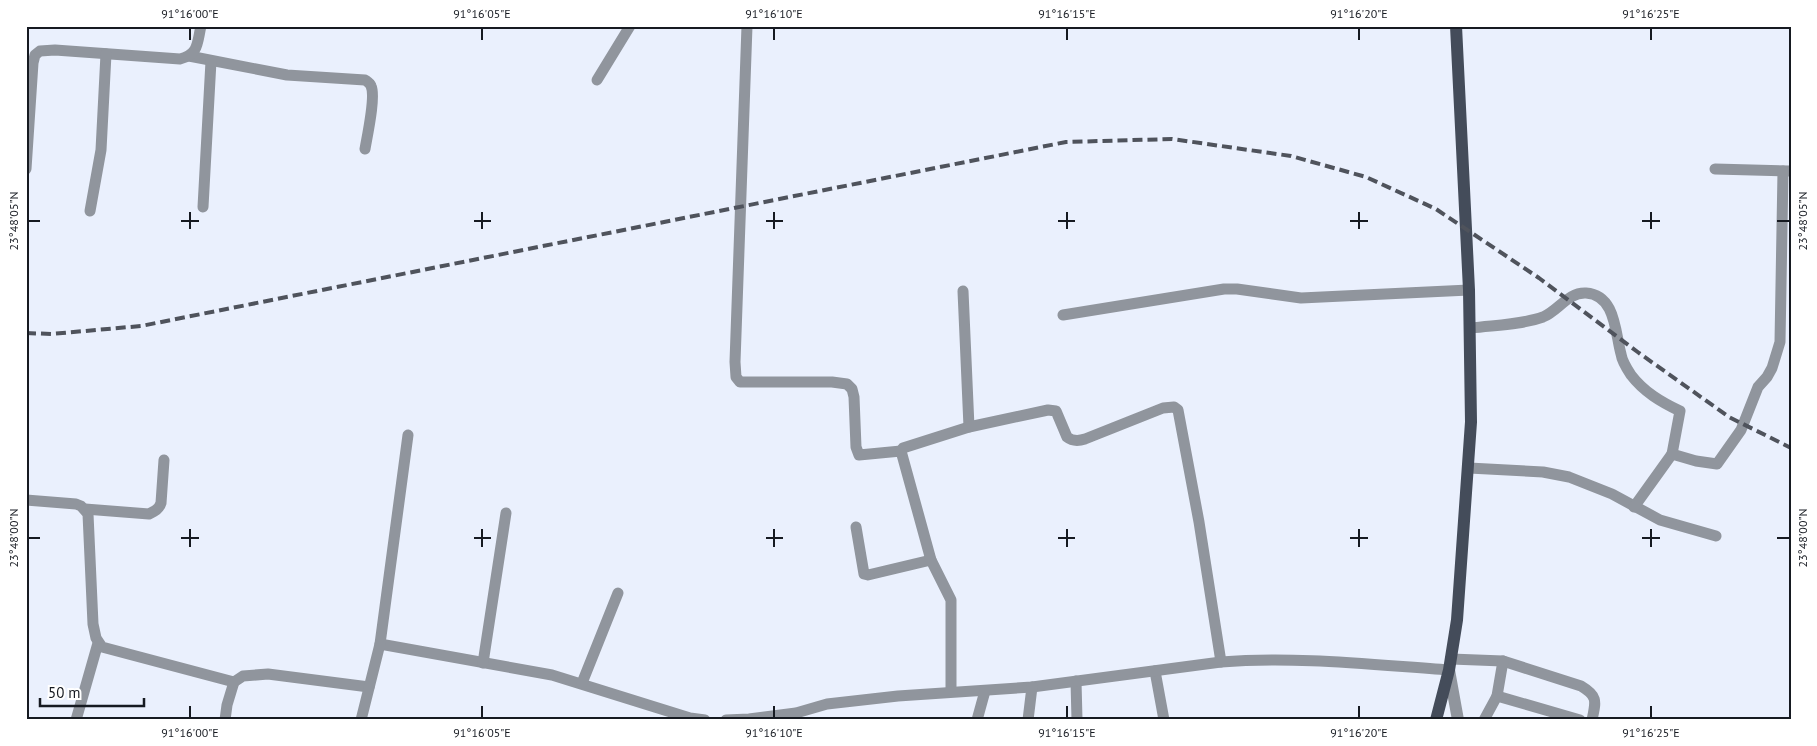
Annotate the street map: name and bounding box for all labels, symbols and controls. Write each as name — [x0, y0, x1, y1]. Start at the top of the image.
text: 91°16'00"E — [161, 6, 219, 21]
text: 91°16'05"E — [453, 6, 511, 21]
text: 91°16'10"E — [745, 6, 803, 21]
text: 91°16'15"E — [1038, 6, 1096, 21]
text: 91°16'20"E — [1330, 6, 1388, 21]
text: 91°16'25"E — [1622, 6, 1680, 21]
text: 23°48'05"N — [6, 191, 21, 251]
text: 23°48'05"N — [1795, 191, 1810, 251]
text: 23°48'00"N — [6, 508, 21, 568]
text: 23°48'00"N — [1795, 508, 1810, 568]
scale bar — [40, 676, 144, 708]
text: 50 m — [48, 683, 81, 702]
text: 91°16'00"E — [161, 725, 219, 740]
text: 91°16'05"E — [453, 725, 511, 740]
text: 91°16'10"E — [745, 725, 803, 740]
text: 91°16'15"E — [1038, 725, 1096, 740]
text: 91°16'20"E — [1330, 725, 1388, 740]
text: 91°16'25"E — [1622, 725, 1680, 740]

